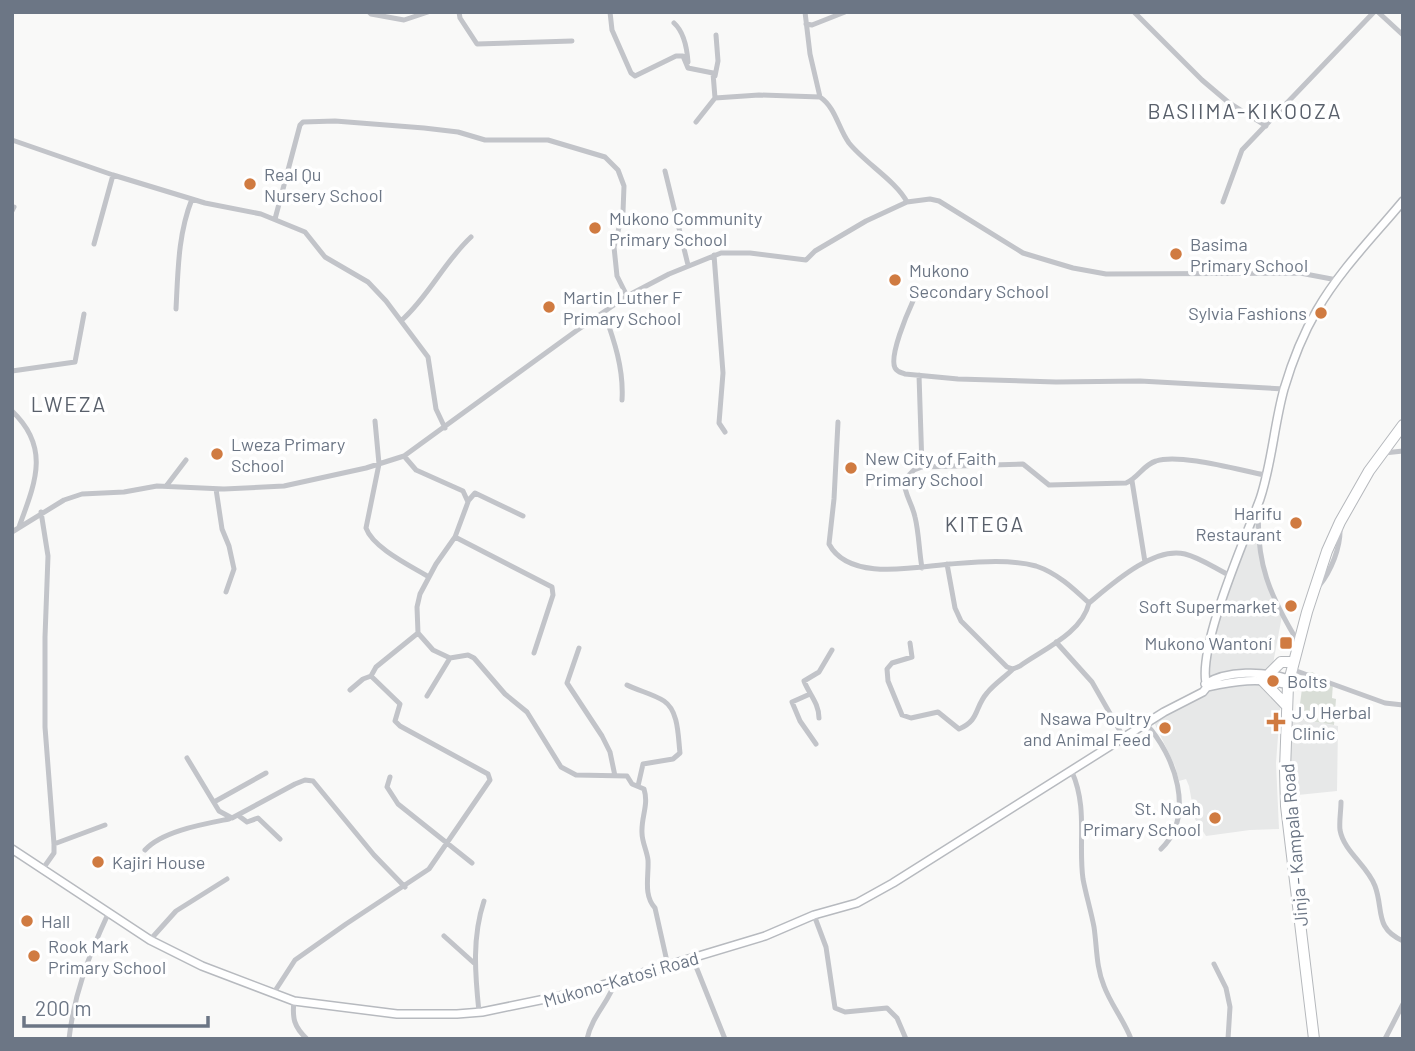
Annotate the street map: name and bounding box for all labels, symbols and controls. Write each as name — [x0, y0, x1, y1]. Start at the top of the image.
district label: BASIIMA-KIKOOZA — [1148, 98, 1342, 123]
place label: Real Qu Nursery School — [264, 163, 383, 206]
marker: Real Qu Nursery School — [242, 176, 258, 192]
place label: Mukono Community Primary School — [609, 207, 762, 250]
marker: Mukono Community Primary School — [587, 220, 603, 236]
place label: Basima Primary School — [1190, 233, 1308, 276]
marker: Basima Primary School — [1168, 246, 1184, 262]
place label: Mukono Secondary School — [909, 259, 1049, 302]
marker: Mukono Secondary School — [887, 272, 903, 288]
place label: Martin Luther F Primary School — [563, 286, 682, 329]
marker: Martin Luther F Primary School — [541, 299, 557, 315]
place label: Sylvia Fashions — [1188, 302, 1307, 324]
marker: Sylvia Fashions — [1313, 305, 1329, 321]
district label: LWEZA — [31, 391, 107, 416]
place label: Lweza Primary School — [231, 433, 345, 476]
marker: Lweza Primary School — [209, 446, 225, 462]
place label: New City of Faith Primary School — [865, 447, 996, 490]
marker: New City of Faith Primary School — [843, 460, 859, 476]
place label: Harifu Restaurant — [1196, 502, 1282, 545]
district label: KITEGA — [945, 511, 1025, 536]
marker: Harifu Restaurant — [1288, 515, 1304, 531]
place label: Soft Supermarket — [1139, 595, 1277, 617]
marker: Soft Supermarket — [1283, 598, 1299, 614]
place label: Mukono Wantoní — [1145, 632, 1272, 654]
marker: Mukono Wantoní — [1278, 635, 1294, 651]
place label: Bolts — [1287, 670, 1327, 692]
marker: Bolts — [1265, 673, 1281, 689]
place label: J J Herbal Clinic — [1292, 701, 1371, 744]
place label: Nsawa Poultry and Animal Feed — [1023, 707, 1151, 750]
marker: J J Herbal Clinic — [1266, 712, 1286, 732]
marker: Nsawa Poultry and Animal Feed — [1157, 720, 1173, 736]
street label: Jinja - Kampala Road — [1276, 763, 1312, 927]
place label: St. Noah Primary School — [1083, 797, 1201, 840]
marker: St. Noah Primary School — [1207, 810, 1223, 826]
place label: Kajiri House — [112, 851, 205, 873]
marker: Kajiri House — [90, 854, 106, 870]
place label: Hall — [41, 910, 70, 932]
marker: Hall — [19, 913, 35, 929]
place label: Rook Mark Primary School — [48, 935, 166, 978]
street label: Mukono-Katosi Road — [541, 946, 701, 1012]
marker: Rook Mark Primary School — [26, 948, 42, 964]
scale bar — [24, 984, 208, 1028]
text: 200 m — [35, 995, 92, 1020]

